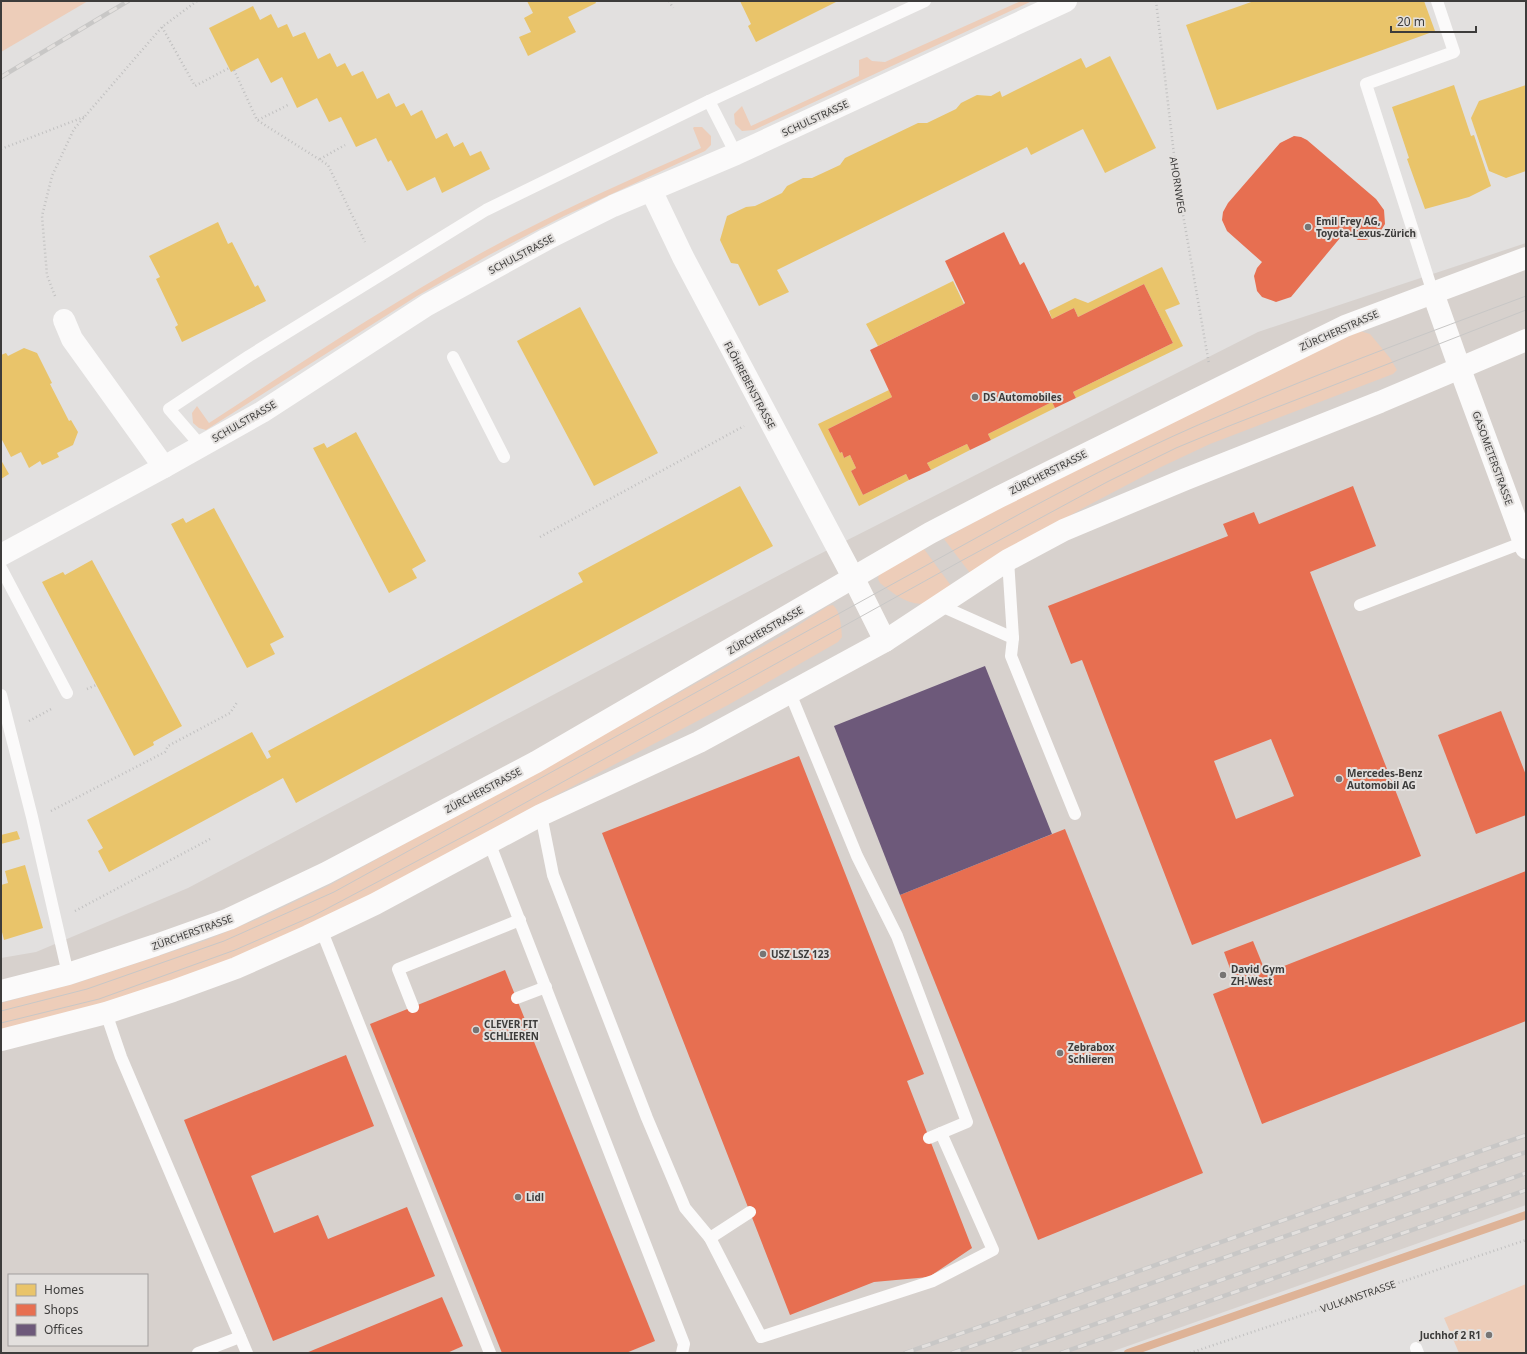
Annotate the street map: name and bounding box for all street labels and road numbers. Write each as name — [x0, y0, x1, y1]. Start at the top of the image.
street label: SCHULSTRASSE — [779, 96, 851, 140]
street label: AHORNWEG — [1167, 155, 1189, 215]
street label: SCHULSTRASSE — [486, 231, 556, 277]
street label: ZÜRCHERSTRASSE — [1297, 306, 1381, 354]
street label: FLÖHREBENSTRASSE — [721, 339, 779, 431]
street label: SCHULSTRASSE — [209, 397, 279, 445]
street label: GASOMETERSTRASSE — [1469, 409, 1517, 507]
street label: ZÜRCHERSTRASSE — [1007, 446, 1089, 498]
street label: ZÜRCHERSTRASSE — [725, 603, 805, 657]
street label: ZÜRCHERSTRASSE — [442, 764, 524, 816]
street label: ZÜRCHERSTRASSE — [150, 911, 234, 953]
street label: VULKANSTRASSE — [1318, 1277, 1398, 1315]

